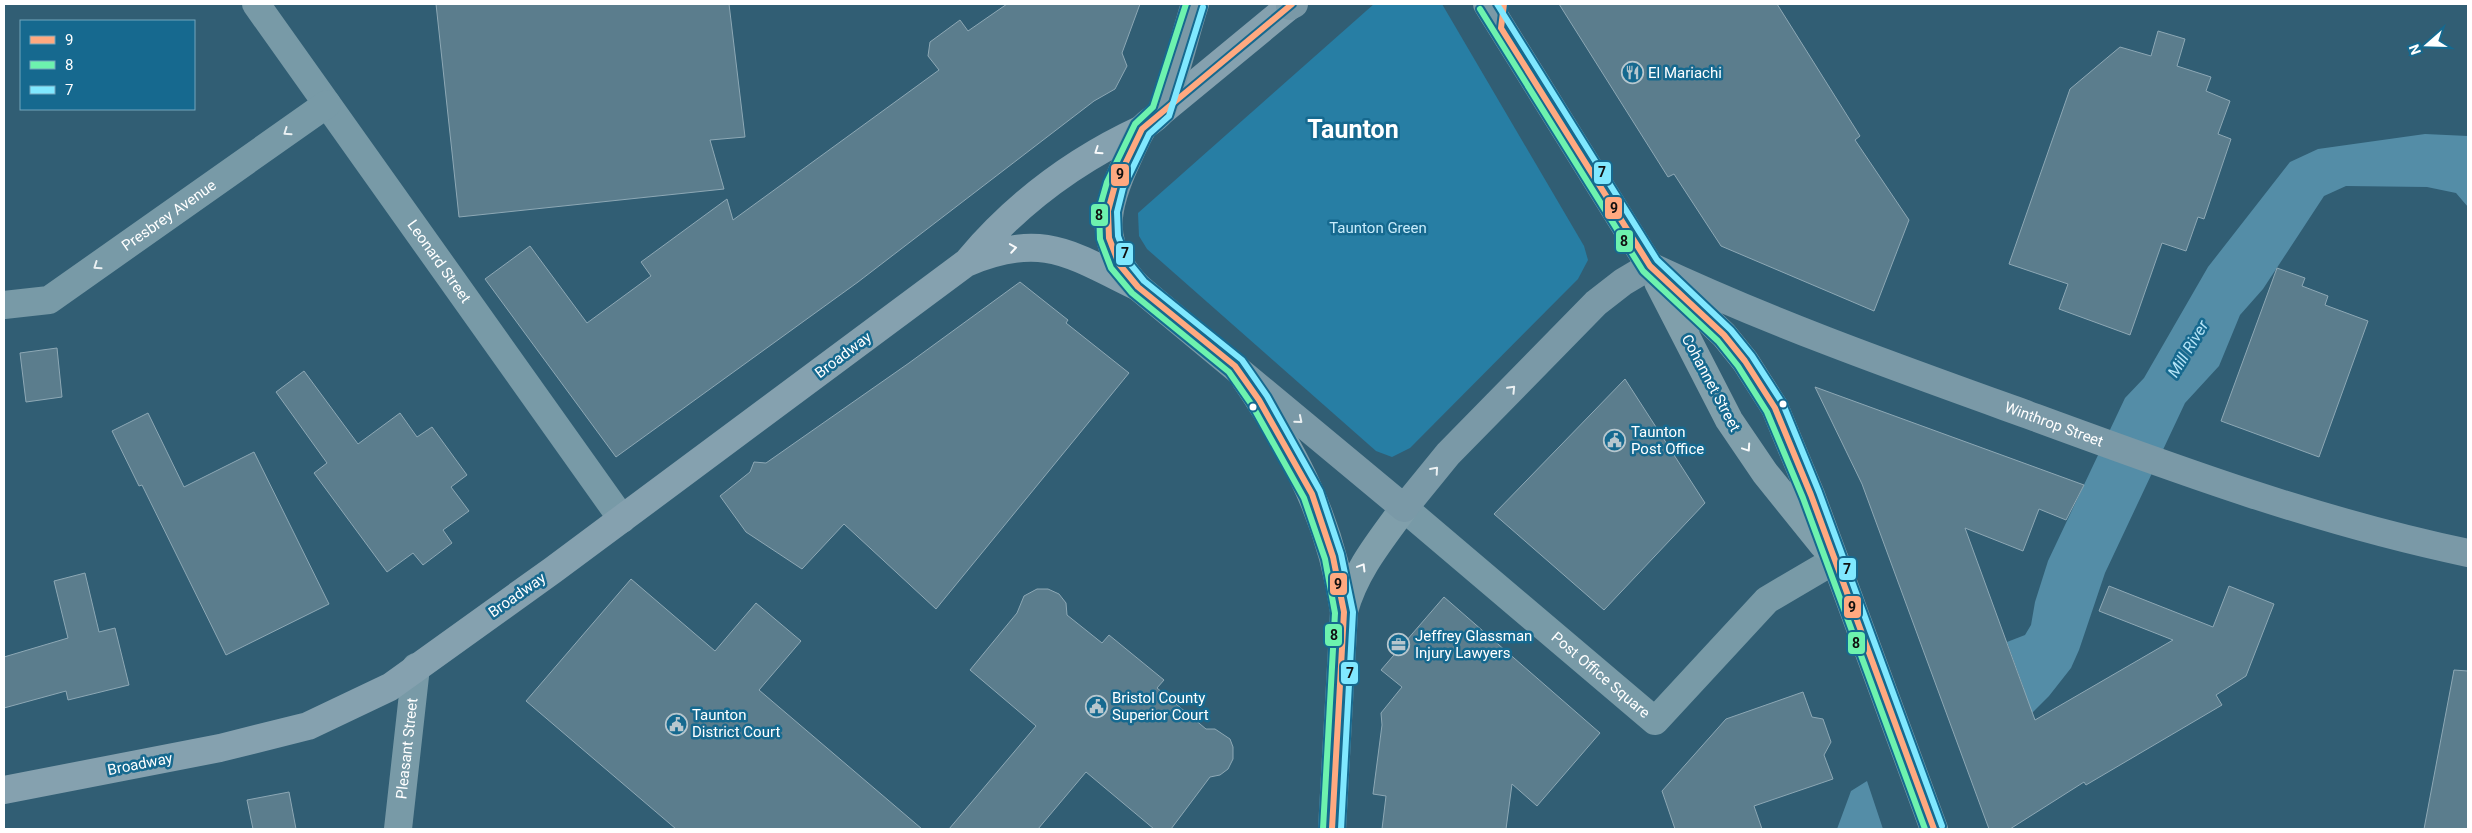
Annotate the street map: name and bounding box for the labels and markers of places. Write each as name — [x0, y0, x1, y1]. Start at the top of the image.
restaurant icon: El Mariachi — [1620, 61, 1644, 85]
place label: El Mariachi — [1648, 64, 1722, 82]
unlabelled marker — [1778, 399, 1788, 409]
unlabelled marker — [1248, 402, 1258, 412]
place label: Taunton Post Office — [1631, 423, 1704, 458]
public building icon: Taunton Post Office — [1603, 429, 1627, 453]
place label: Jeffrey Glassman Injury Lawyers — [1415, 627, 1532, 662]
office icon: Jeffrey Glassman Injury Lawyers — [1387, 633, 1411, 657]
place label: Bristol County Superior Court — [1112, 689, 1209, 724]
public building icon: Bristol County Superior Court — [1084, 695, 1108, 719]
place label: Taunton District Court — [692, 706, 780, 741]
public building icon: Taunton District Court — [664, 712, 688, 736]

